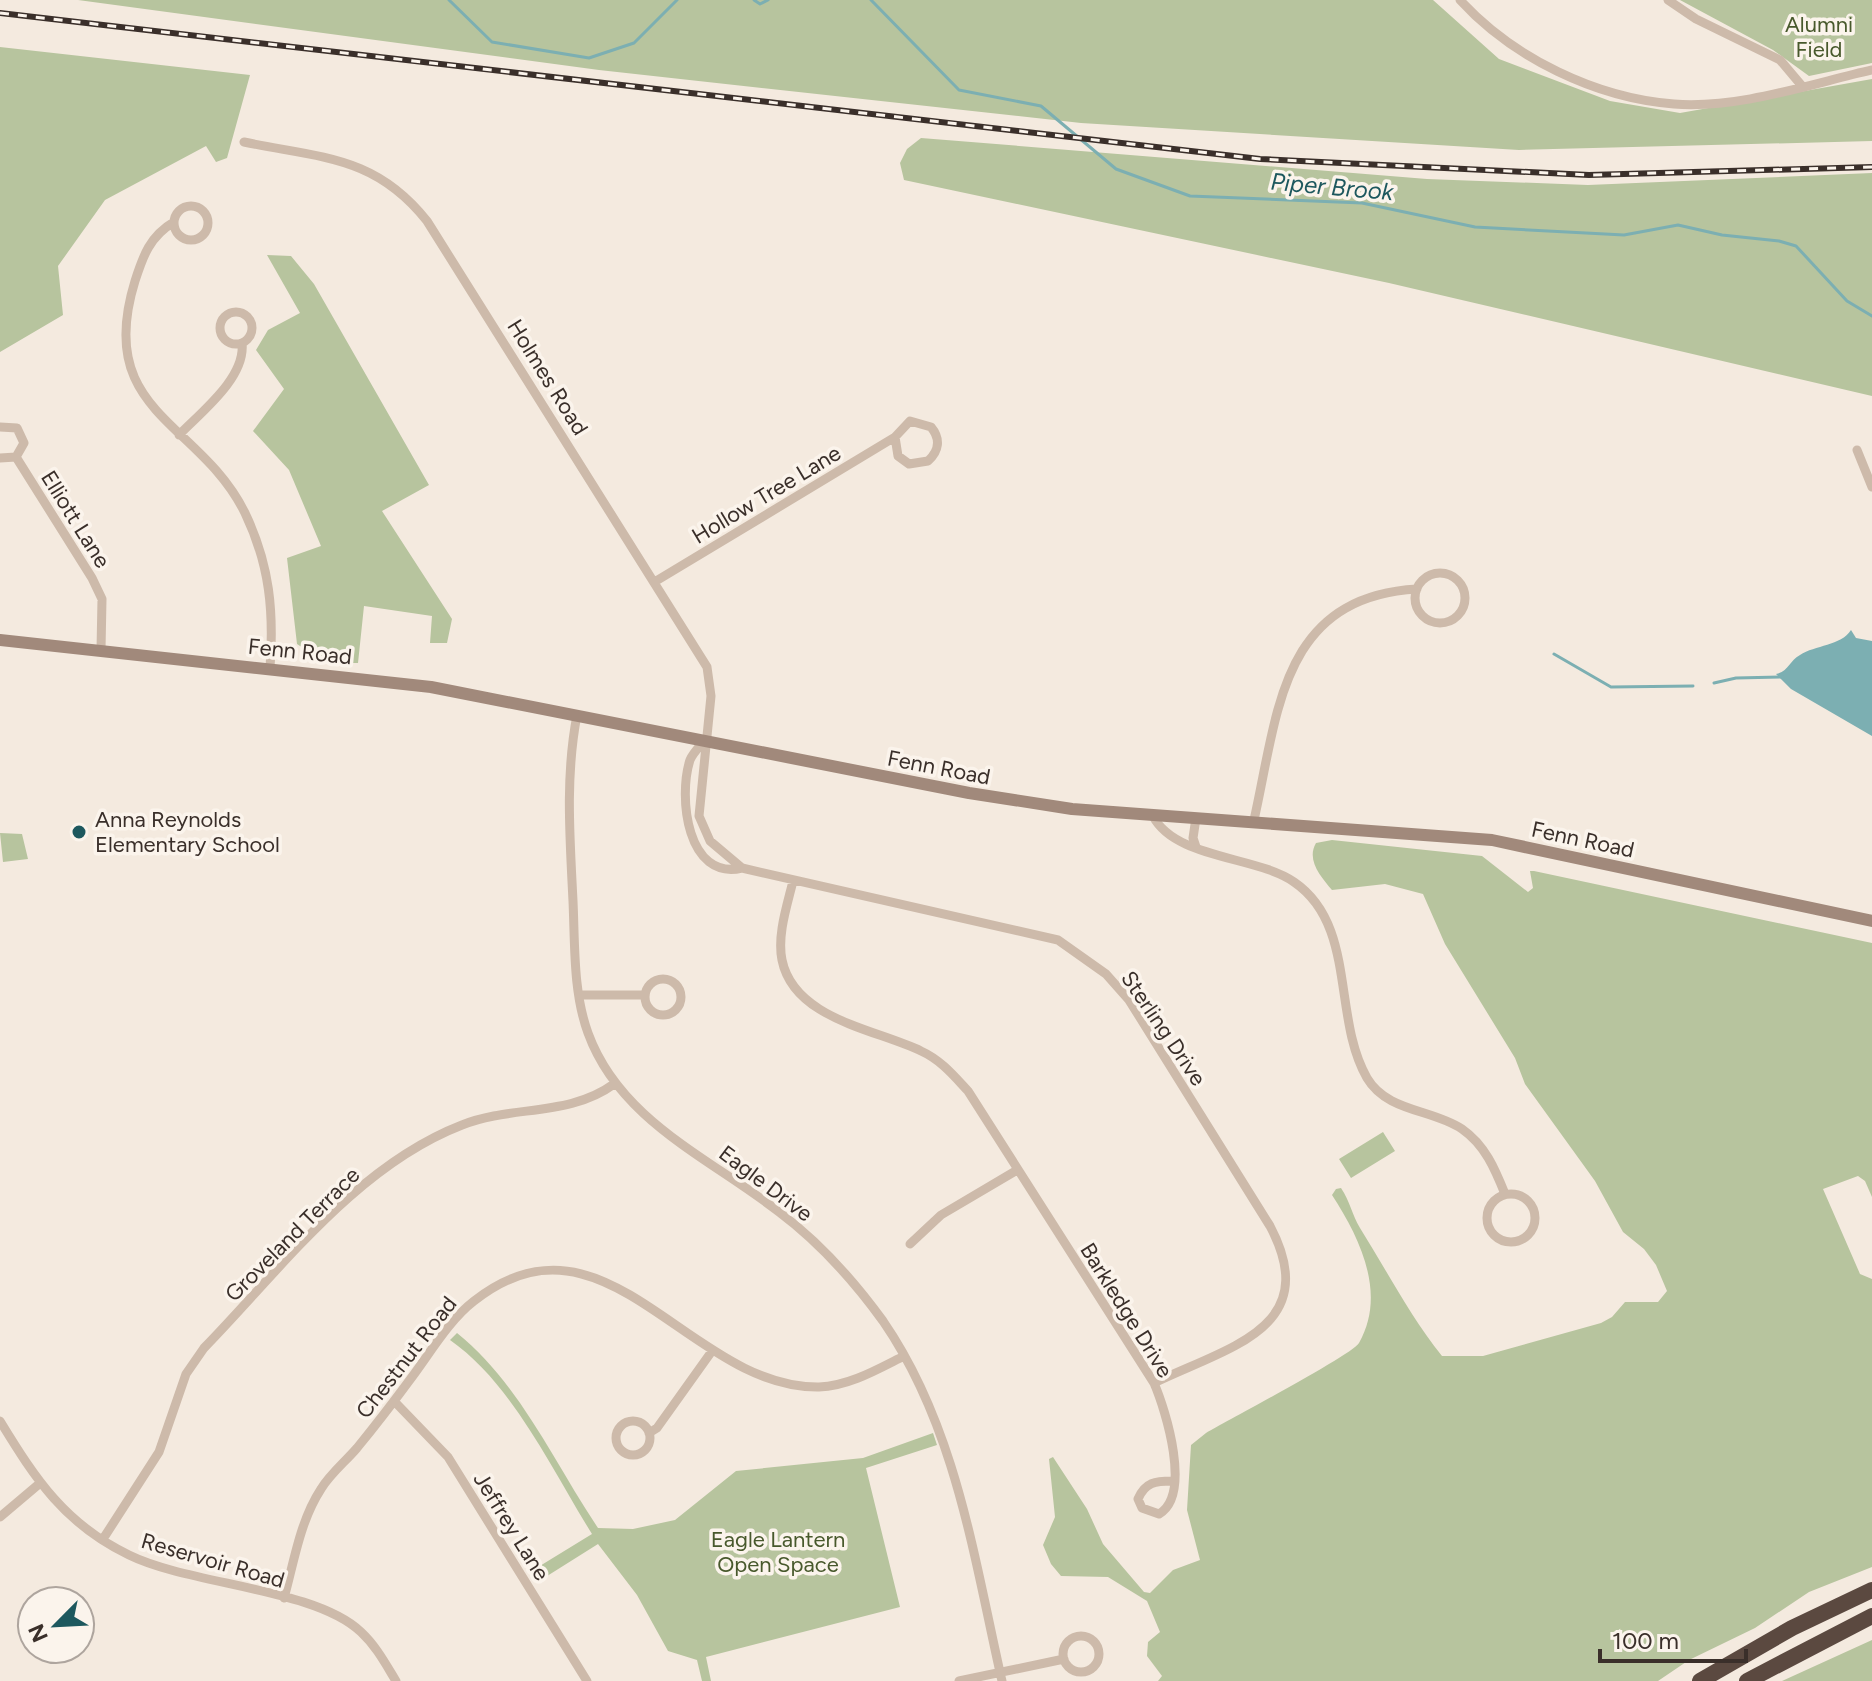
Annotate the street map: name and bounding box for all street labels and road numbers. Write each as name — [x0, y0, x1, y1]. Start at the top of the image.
street label: Holmes Road — [501, 314, 594, 440]
street label: Hollow Tree Lane — [687, 439, 846, 550]
street label: Elliott Lane — [35, 466, 116, 573]
street label: Fenn Road — [247, 633, 353, 670]
street label: Fenn Road — [885, 744, 993, 791]
street label: Fenn Road — [1529, 815, 1637, 864]
street label: Sterling Drive — [1115, 966, 1212, 1091]
street label: Eagle Drive — [714, 1139, 818, 1227]
street label: Groveland Terrace — [219, 1161, 365, 1307]
street label: Barkledge Drive — [1074, 1238, 1179, 1383]
street label: Chestnut Road — [350, 1291, 462, 1424]
street label: Jeffrey Lane — [468, 1467, 556, 1585]
street label: Reservoir Road — [138, 1527, 288, 1594]

